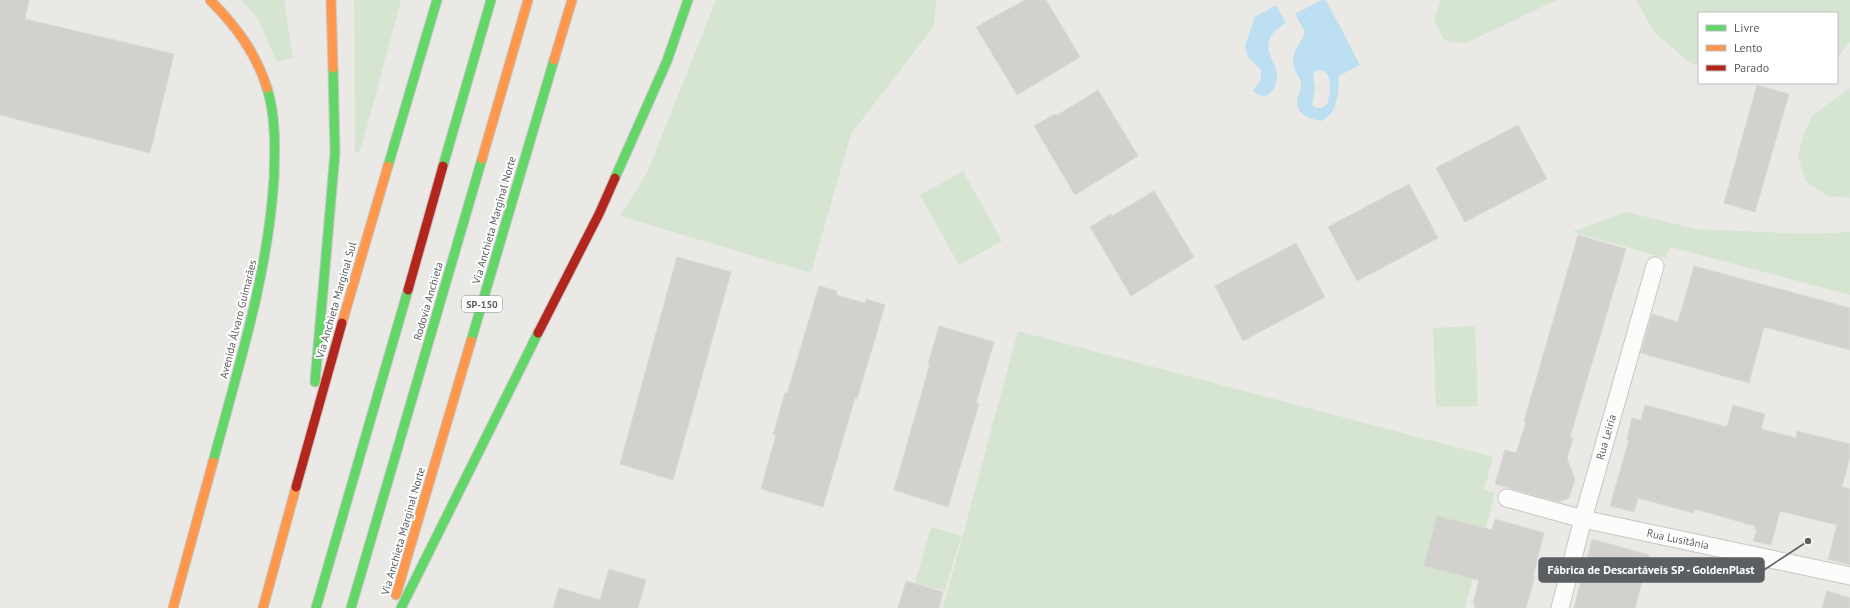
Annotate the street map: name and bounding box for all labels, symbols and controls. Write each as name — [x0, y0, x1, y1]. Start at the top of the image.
legend — [1698, 12, 1838, 84]
text: Livre — [1734, 20, 1759, 35]
text: Lento — [1734, 40, 1763, 55]
text: Parado — [1734, 60, 1769, 75]
street label: Via Anchieta Marginal Norte — [469, 154, 519, 286]
street label: Via Anchieta Marginal Sul — [312, 239, 360, 361]
street label: Avenida Álvaro Guimarães — [216, 258, 260, 380]
street label: Rodovia Anchieta — [410, 260, 446, 342]
road number: SP-150 — [462, 296, 502, 312]
street label: Rua Leiria — [1593, 413, 1619, 461]
street label: Via Anchieta Marginal Norte — [378, 465, 428, 597]
street label: Rua Lusitânia — [1646, 526, 1710, 552]
callout: Fábrica de Descartáveis SP - GoldenPlast — [1539, 558, 1764, 582]
text: Fábrica de Descartáveis SP - GoldenPlast — [1547, 562, 1755, 577]

